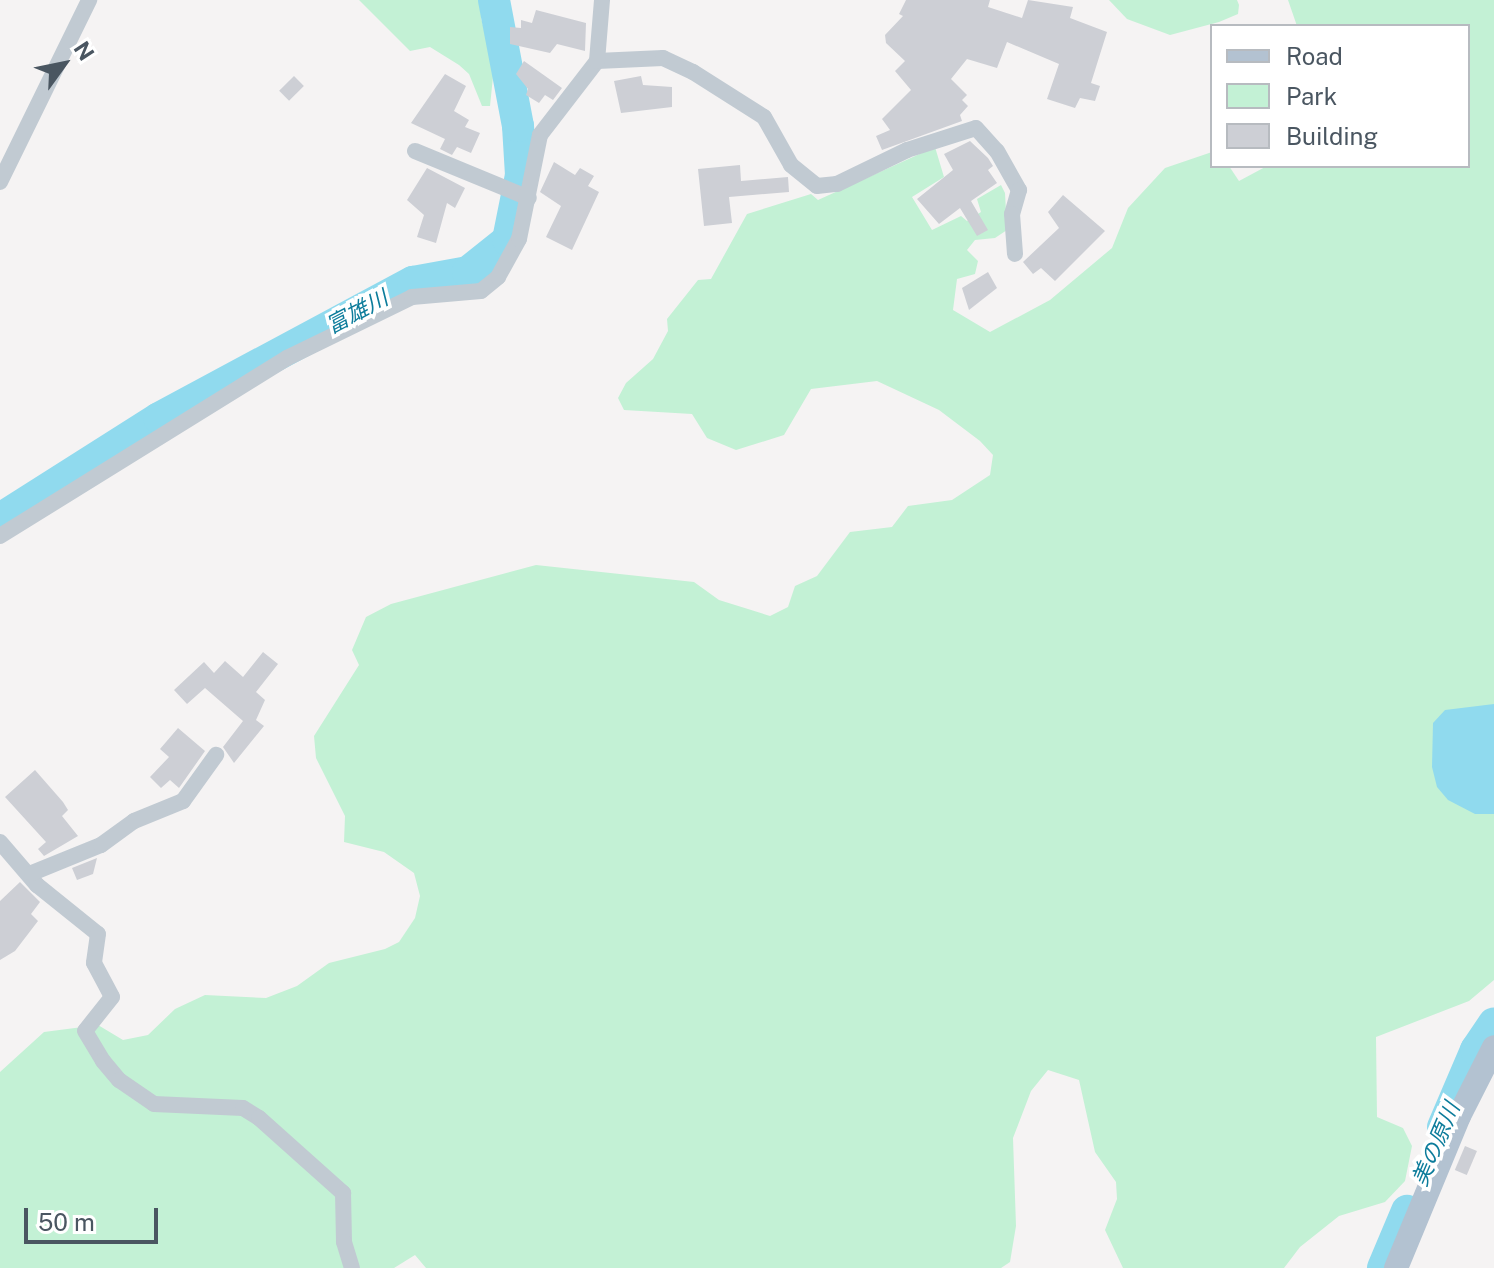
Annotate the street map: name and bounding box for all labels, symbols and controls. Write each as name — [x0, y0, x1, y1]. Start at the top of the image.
north arrow — [24, 24, 104, 104]
legend — [1210, 24, 1470, 168]
text: N — [69, 37, 100, 65]
text: Road — [1286, 42, 1343, 70]
text: Park — [1286, 82, 1337, 110]
text: Building — [1286, 122, 1378, 150]
water label: 富雄川 — [322, 285, 392, 339]
water label: 美の原川 — [1407, 1098, 1465, 1190]
scale bar — [28, 1192, 162, 1242]
text: 50 m — [38, 1208, 95, 1236]

